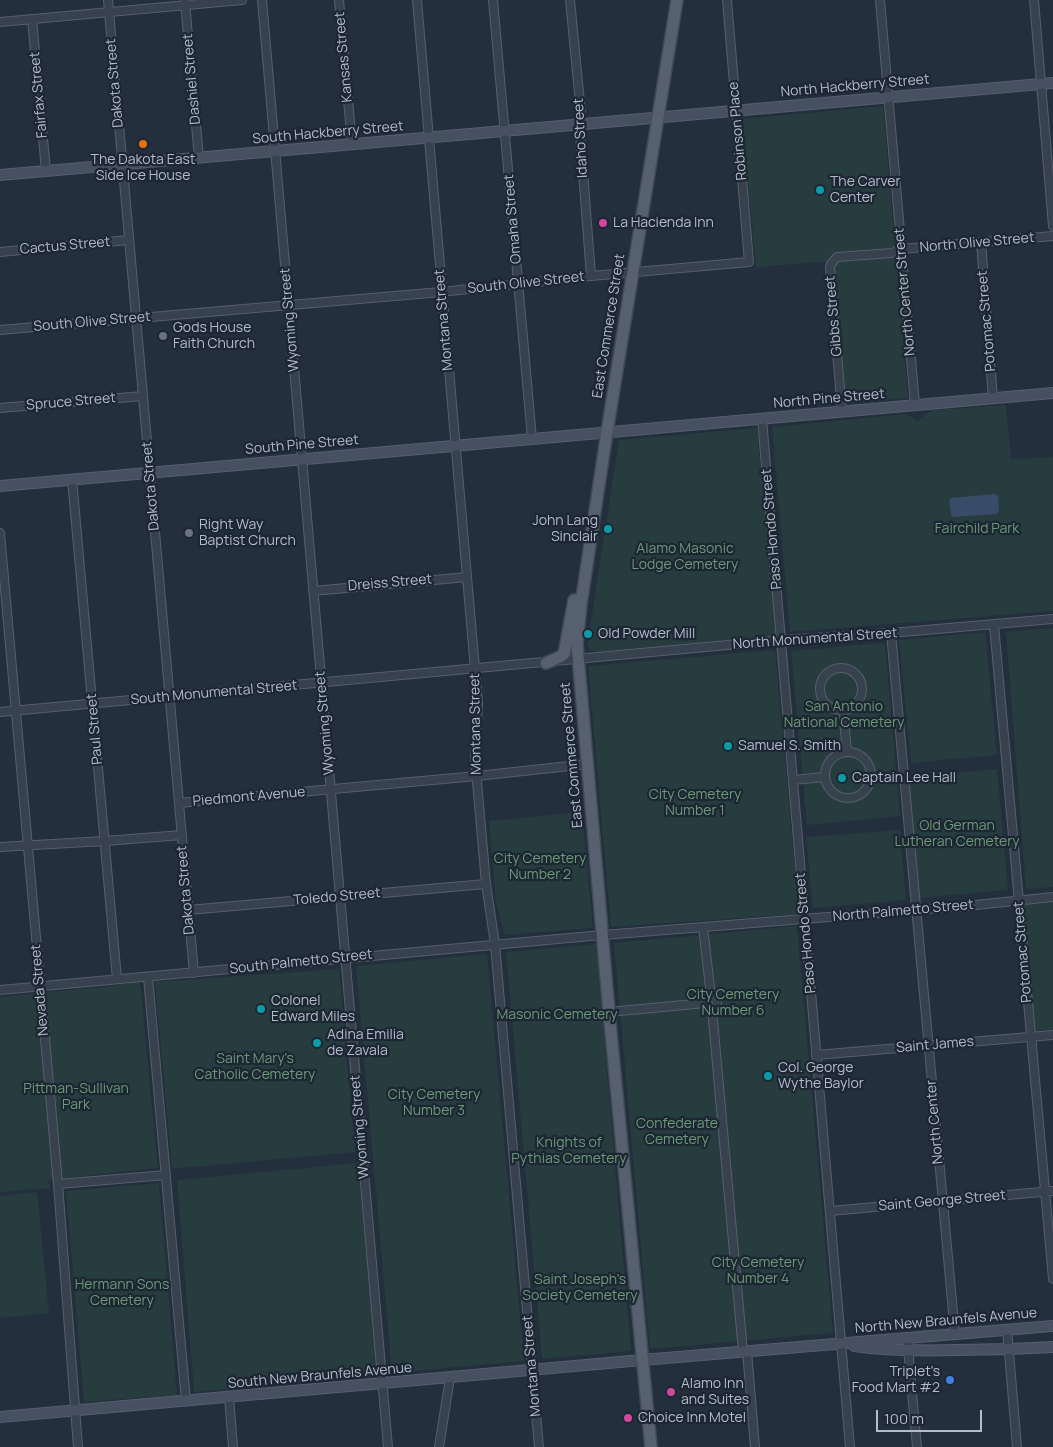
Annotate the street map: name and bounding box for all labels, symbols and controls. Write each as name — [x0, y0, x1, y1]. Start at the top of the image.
street label: Kansas Street — [332, 11, 356, 103]
street label: Dashiel Street — [180, 33, 204, 125]
street label: Dakota Street — [103, 38, 127, 128]
street label: Fairfax Street — [27, 51, 51, 139]
street label: North Hackberry Street — [780, 71, 930, 101]
street label: Robinson Place — [725, 81, 751, 181]
street label: Idaho Street — [571, 98, 591, 178]
street label: South Hackberry Street — [252, 118, 404, 148]
marker: The Dakota East Side Ice House — [137, 138, 149, 150]
place label: The Dakota East Side Ice House — [91, 152, 195, 184]
street label: Omaha Street — [501, 174, 525, 264]
place label: The Carver Center — [830, 174, 901, 206]
marker: The Carver Center — [814, 184, 826, 196]
place label: La Hacienda Inn — [613, 215, 714, 231]
marker: La Hacienda Inn — [597, 217, 609, 229]
street label: North Center Street — [891, 227, 919, 357]
street label: North Olive Street — [919, 230, 1035, 256]
street label: Cactus Street — [19, 234, 111, 258]
street label: East Commerce Street — [589, 252, 629, 400]
street label: Wyoming Street — [277, 267, 303, 373]
street label: Montana Street — [431, 269, 457, 371]
street label: South Olive Street — [467, 269, 585, 297]
street label: Potomac Street — [974, 270, 1000, 372]
street label: Gibbs Street — [822, 275, 846, 357]
street label: South Olive Street — [33, 309, 151, 335]
place label: Gods House Faith Church — [173, 320, 255, 352]
marker: Gods House Faith Church — [157, 330, 169, 342]
street label: North Pine Street — [773, 386, 885, 412]
street label: Spruce Street — [25, 390, 117, 414]
street label: South Pine Street — [244, 432, 360, 458]
street label: Dakota Street — [139, 441, 163, 531]
street label: Paso Hondo Street — [758, 468, 786, 590]
place label: John Lang Sinclair — [532, 513, 598, 546]
place label: Right Way Baptist Church — [199, 517, 296, 550]
park label: Fairchild Park — [935, 521, 1019, 537]
marker: John Lang Sinclair — [602, 523, 614, 535]
marker: Right Way Baptist Church — [183, 527, 195, 539]
park label: Alamo Masonic Lodge Cemetery — [632, 541, 738, 574]
street label: Dreiss Street — [347, 571, 433, 595]
street label: North Monumental Street — [732, 625, 898, 653]
place label: Old Powder Mill — [598, 626, 695, 642]
marker: Old Powder Mill — [582, 628, 594, 640]
street label: Wyoming Street — [312, 670, 338, 776]
street label: Montana Street — [467, 673, 485, 775]
street label: South Monumental Street — [130, 677, 298, 709]
street label: East Commerce Street — [557, 681, 587, 829]
street label: Paul Street — [84, 693, 106, 765]
park label: San Antonio National Cemetery — [784, 699, 904, 732]
place label: Samuel S. Smith — [738, 738, 841, 754]
marker: Samuel S. Smith — [722, 740, 734, 752]
place label: Captain Lee Hall — [852, 770, 956, 786]
marker: Captain Lee Hall — [836, 772, 848, 784]
street label: Piedmont Avenue — [192, 784, 306, 810]
park label: City Cemetery Number 1 — [649, 787, 741, 820]
park label: Old German Lutheran Cemetery — [894, 818, 1020, 850]
street label: Dakota Street — [174, 845, 198, 935]
park label: City Cemetery Number 2 — [494, 851, 586, 884]
street label: Paso Hondo Street — [792, 872, 820, 994]
street label: Toledo Street — [293, 885, 381, 909]
street label: North Palmetto Street — [832, 896, 974, 926]
street label: Potomac Street — [1010, 901, 1036, 1003]
street label: Nevada Street — [28, 943, 52, 1037]
street label: South Palmetto Street — [229, 946, 373, 978]
park label: City Cemetery Number 6 — [687, 987, 779, 1020]
place label: Colonel Edward Miles — [271, 993, 355, 1026]
marker: Colonel Edward Miles — [255, 1003, 267, 1015]
park label: Masonic Cemetery — [496, 1007, 618, 1023]
place label: Adina Emilia de Zavala — [327, 1027, 404, 1060]
street label: Saint James — [895, 1033, 975, 1057]
marker: Adina Emilia de Zavala — [311, 1037, 323, 1049]
park label: Saint Mary's Catholic Cemetery — [195, 1051, 315, 1084]
place label: Col. George Wythe Baylor — [778, 1060, 864, 1092]
marker: Col. George Wythe Baylor — [762, 1070, 774, 1082]
street label: Wyoming Street — [347, 1074, 373, 1180]
street label: North Center — [923, 1079, 947, 1165]
park label: Pittman-Sullivan Park — [23, 1081, 129, 1114]
park label: City Cemetery Number 3 — [388, 1087, 480, 1120]
park label: Confederate Cemetery — [636, 1116, 718, 1148]
park label: Knights of Pythias Cemetery — [511, 1135, 627, 1168]
street label: Saint George Street — [878, 1187, 1006, 1215]
park label: City Cemetery Number 4 — [712, 1255, 804, 1288]
park label: Saint Joseph's Society Cemetery — [522, 1272, 638, 1304]
park label: Hermann Sons Cemetery — [75, 1277, 169, 1310]
street label: North New Braunfels Avenue — [854, 1305, 1038, 1337]
street label: Montana Street — [519, 1315, 545, 1417]
street label: South New Braunfels Avenue — [227, 1360, 413, 1392]
place label: Triplet's Food Mart #2 — [852, 1364, 940, 1396]
marker: Triplet's Food Mart #2 — [944, 1374, 956, 1386]
place label: Alamo Inn and Suites — [681, 1376, 749, 1408]
marker: Alamo Inn and Suites — [665, 1386, 677, 1398]
scale bar — [878, 1400, 984, 1432]
text: 100 m — [884, 1408, 924, 1429]
place label: Choice Inn Motel — [638, 1410, 746, 1426]
marker: Choice Inn Motel — [622, 1412, 634, 1424]

